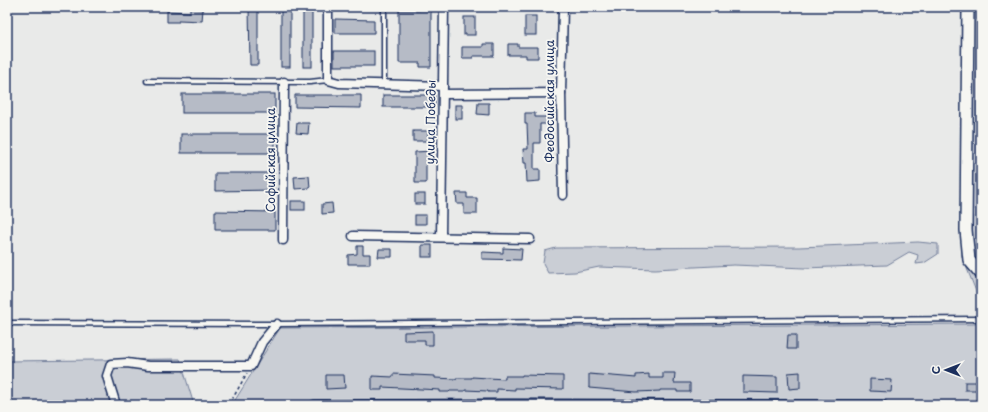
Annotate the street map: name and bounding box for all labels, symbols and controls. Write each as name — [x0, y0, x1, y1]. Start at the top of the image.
street label: Феодосийская улица — [540, 39, 558, 162]
street label: улица Победы — [420, 80, 440, 164]
street label: Софийская улица — [261, 107, 279, 212]
north arrow — [926, 350, 966, 390]
text: С — [927, 366, 944, 374]

